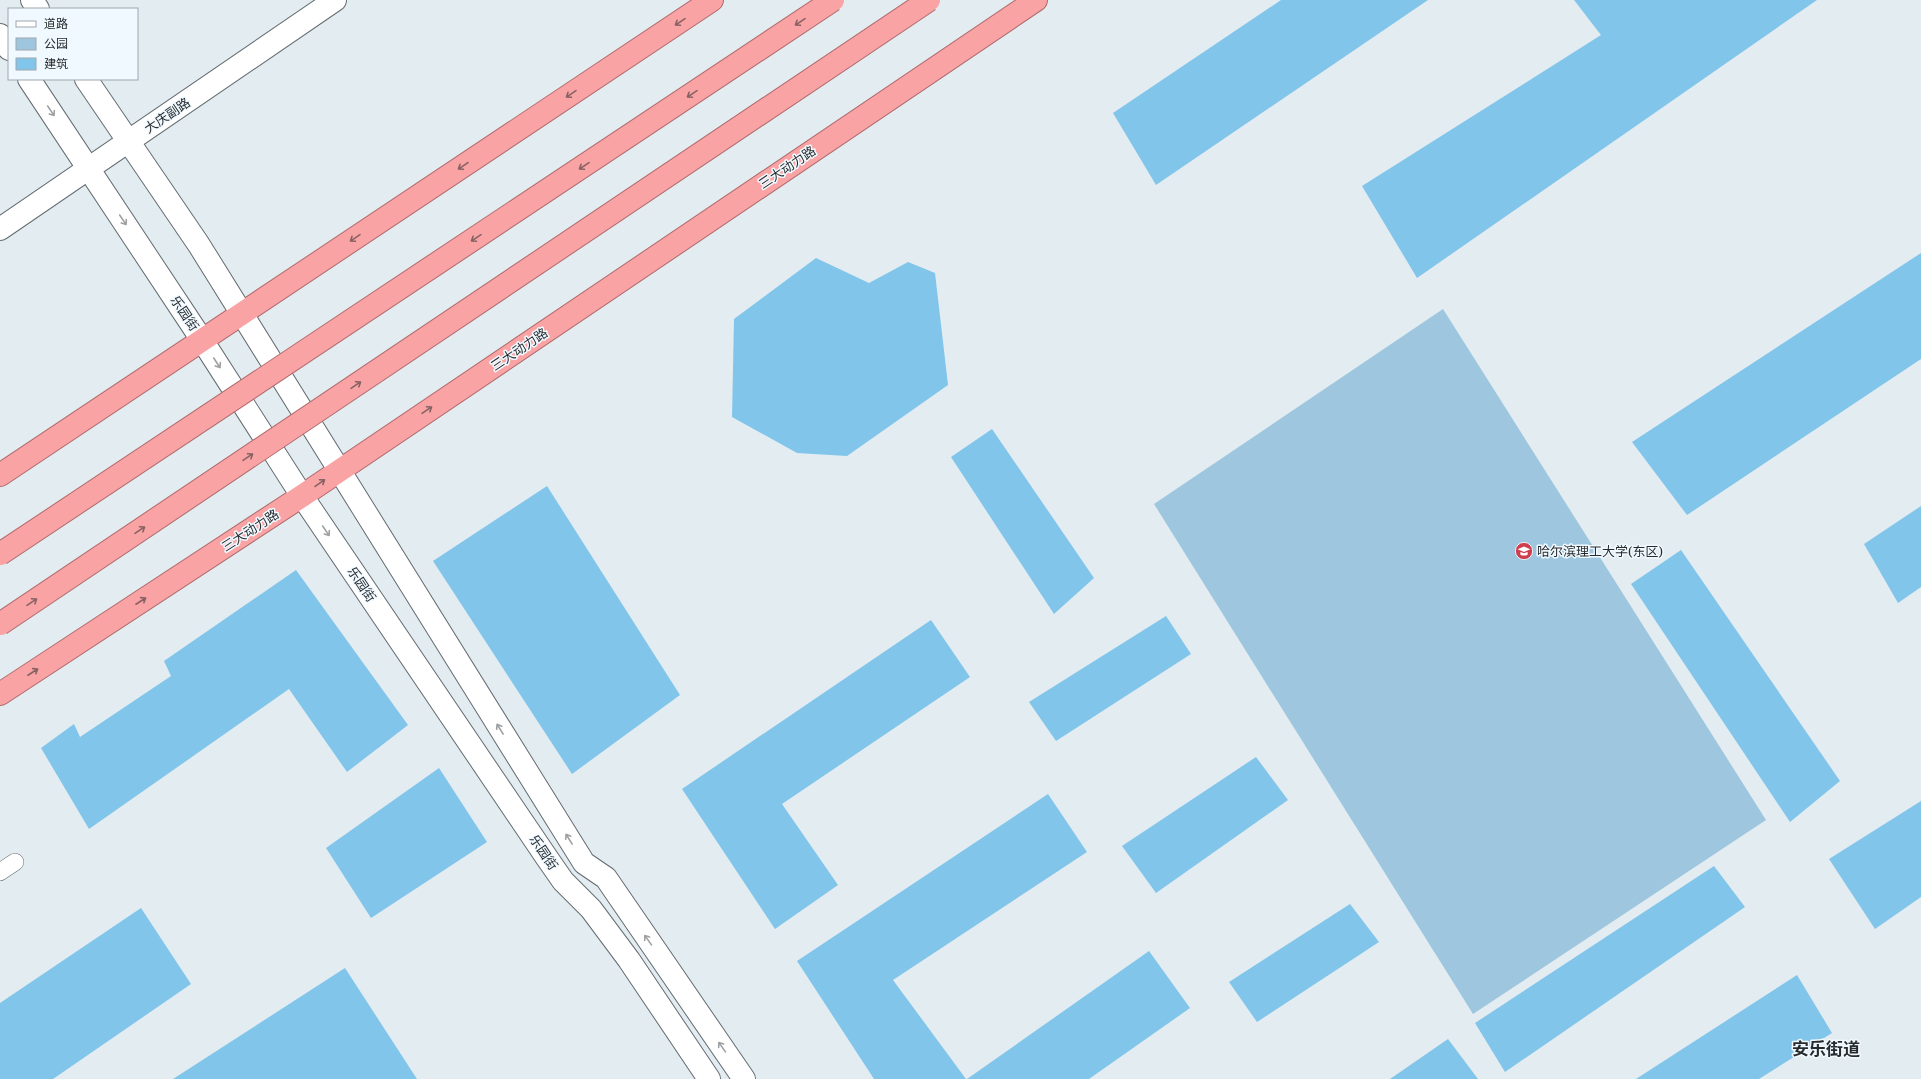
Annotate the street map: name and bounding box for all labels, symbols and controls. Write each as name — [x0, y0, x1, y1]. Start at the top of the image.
legend — [8, 8, 138, 80]
text: 道路 — [44, 15, 68, 32]
one-way arrow — [674, 17, 685, 26]
one-way arrow — [794, 18, 806, 26]
text: 公园 — [44, 35, 68, 52]
text: 建筑 — [44, 55, 68, 72]
one-way arrow — [566, 90, 577, 98]
one-way arrow — [686, 90, 698, 98]
street label: 大庆副路 — [140, 93, 194, 137]
one-way arrow — [47, 106, 55, 117]
street label: 三大动力路 — [755, 141, 819, 193]
one-way arrow — [458, 162, 469, 170]
one-way arrow — [578, 162, 590, 170]
one-way arrow — [119, 214, 127, 225]
one-way arrow — [470, 233, 481, 242]
one-way arrow — [350, 234, 361, 242]
street label: 乐园街 — [167, 292, 203, 334]
street label: 三大动力路 — [487, 323, 551, 375]
one-way arrow — [214, 357, 222, 369]
one-way arrow — [350, 381, 361, 389]
one-way arrow — [422, 406, 433, 414]
one-way arrow — [242, 453, 253, 461]
one-way arrow — [314, 479, 325, 487]
street label: 三大动力路 — [218, 505, 282, 555]
one-way arrow — [322, 525, 330, 536]
one-way arrow — [134, 526, 145, 534]
school or university icon: 哈尔滨理工大学(东区) — [1514, 541, 1534, 561]
place label: 哈尔滨理工大学(东区) — [1537, 542, 1663, 560]
street label: 乐园街 — [344, 563, 380, 605]
one-way arrow — [135, 597, 146, 605]
one-way arrow — [27, 598, 38, 607]
one-way arrow — [27, 668, 38, 677]
one-way arrow — [495, 723, 504, 734]
street label: 乐园街 — [526, 831, 562, 873]
one-way arrow — [564, 833, 572, 845]
one-way arrow — [644, 935, 652, 946]
district label: 安乐街道 — [1792, 1037, 1860, 1060]
one-way arrow — [718, 1042, 726, 1053]

